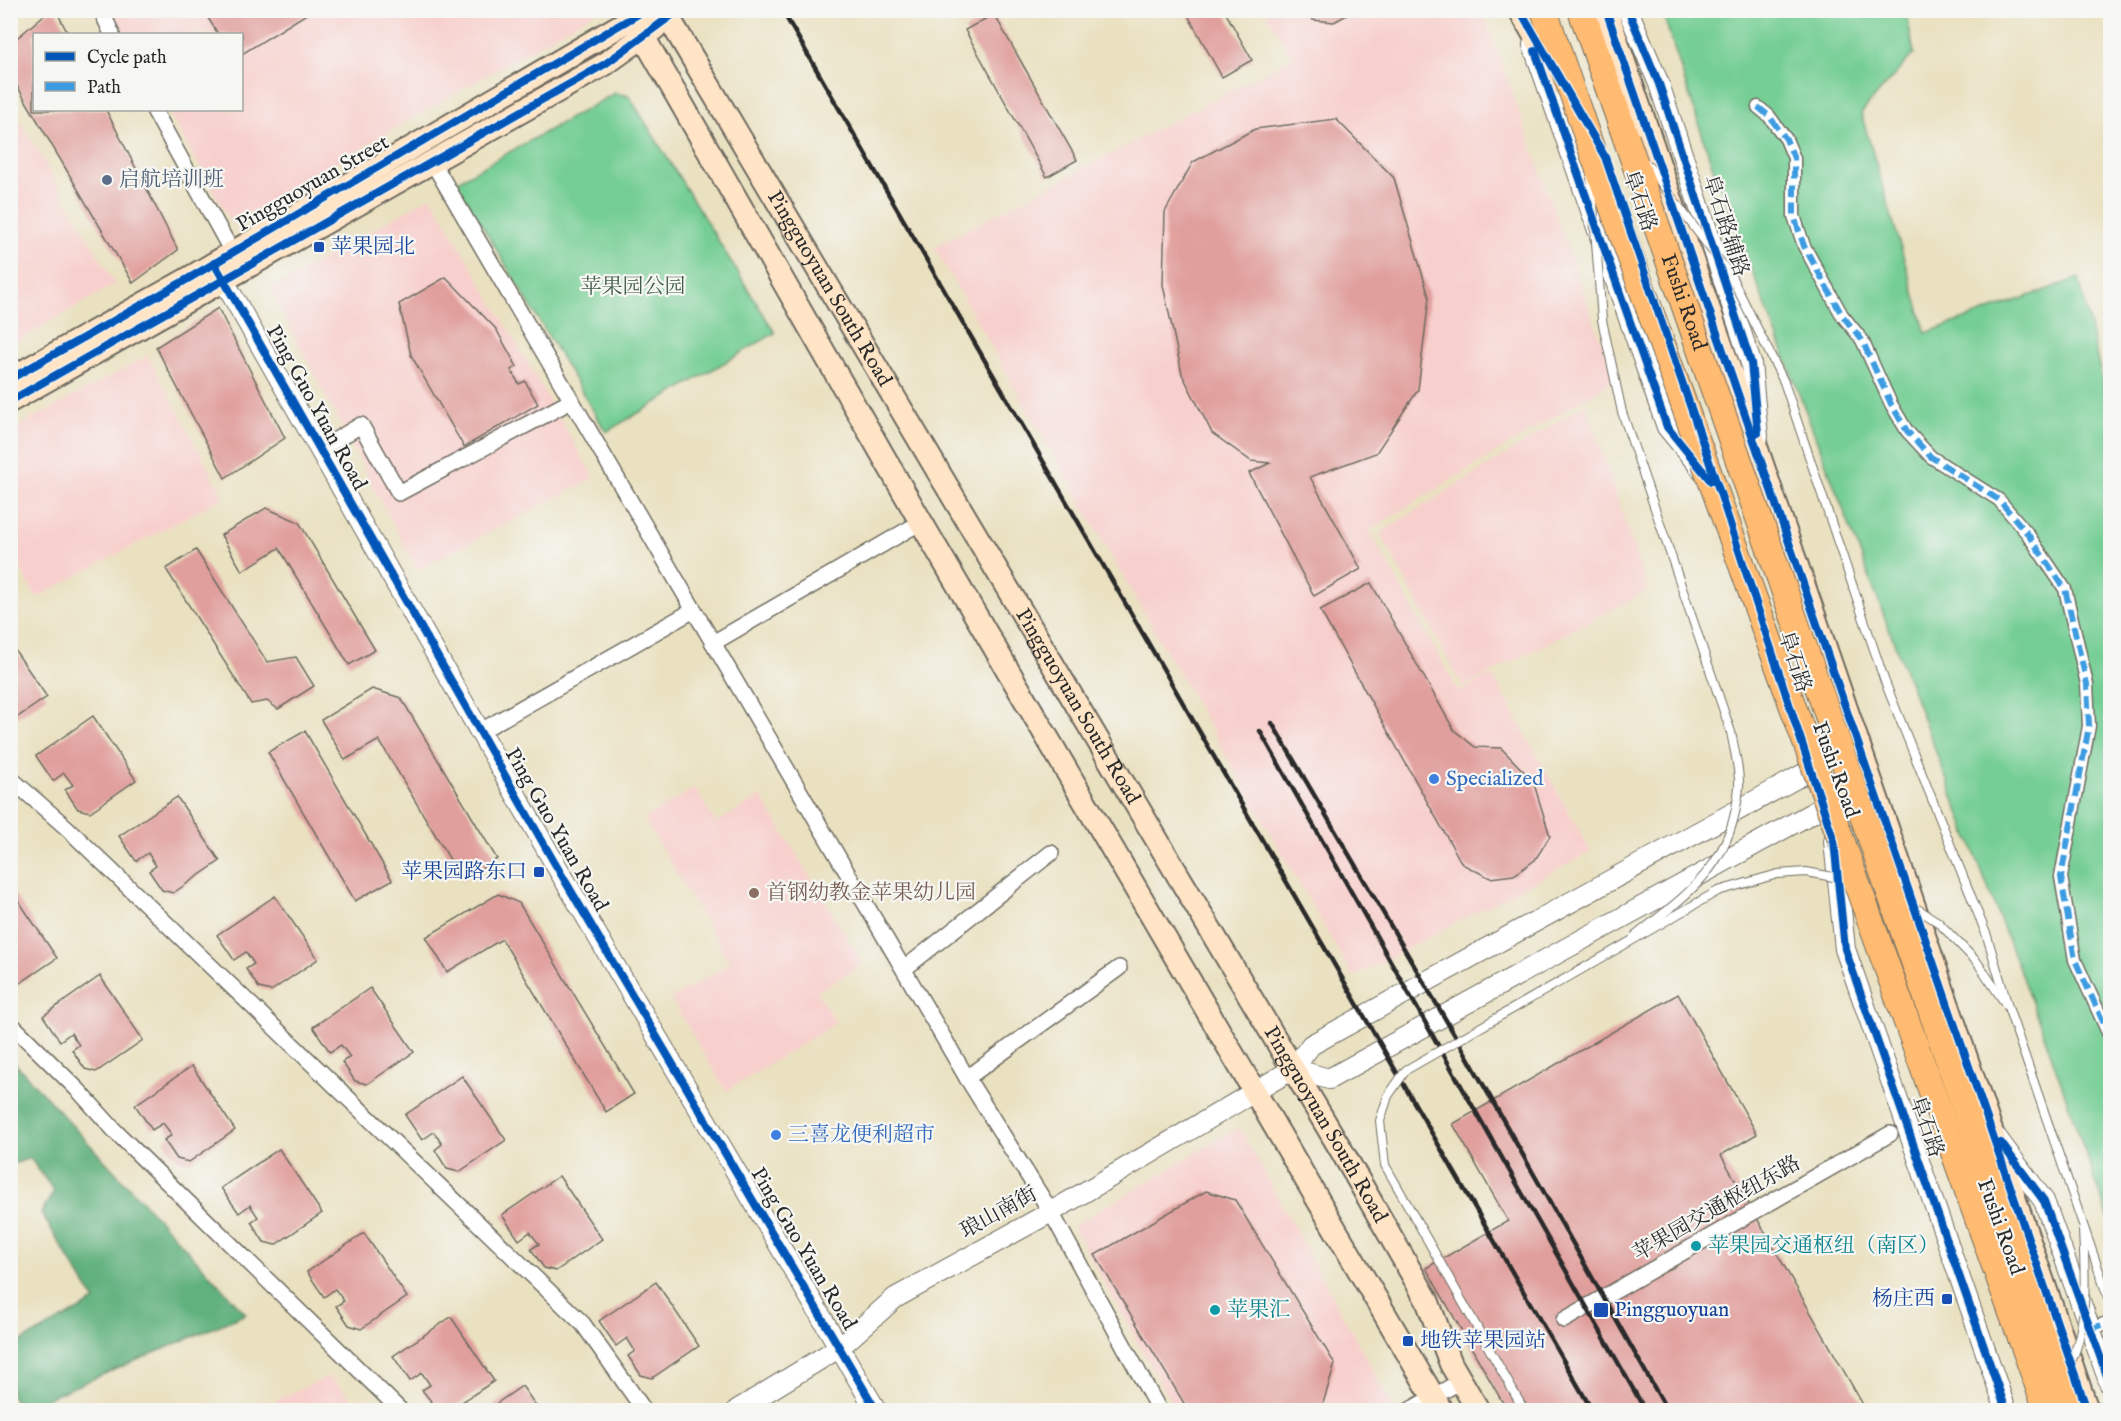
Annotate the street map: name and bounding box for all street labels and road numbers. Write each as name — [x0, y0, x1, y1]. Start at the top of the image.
street label: Pingguoyuan Street — [232, 129, 394, 239]
street label: 阜石路 — [1616, 167, 1662, 235]
street label: 阜石路辅路 — [1696, 172, 1754, 280]
street label: Pingguoyuan South Road — [761, 186, 898, 392]
street label: Fushi Road — [1654, 250, 1713, 355]
street label: Ping Guo Yuan Road — [259, 321, 373, 496]
street label: Pingguoyuan South Road — [1009, 604, 1147, 810]
street label: 阜石路 — [1771, 628, 1817, 696]
street label: Fushi Road — [1805, 718, 1865, 823]
street label: Ping Guo Yuan Road — [498, 743, 614, 918]
street label: Pingguoyuan South Road — [1257, 1021, 1394, 1228]
street label: 阜石路 — [1903, 1093, 1949, 1161]
street label: 苹果园交通枢纽东路 — [1628, 1150, 1806, 1268]
street label: Ping Guo Yuan Road — [744, 1163, 863, 1336]
street label: Fushi Road — [1970, 1175, 2030, 1280]
street label: 琅山南街 — [956, 1181, 1042, 1245]

